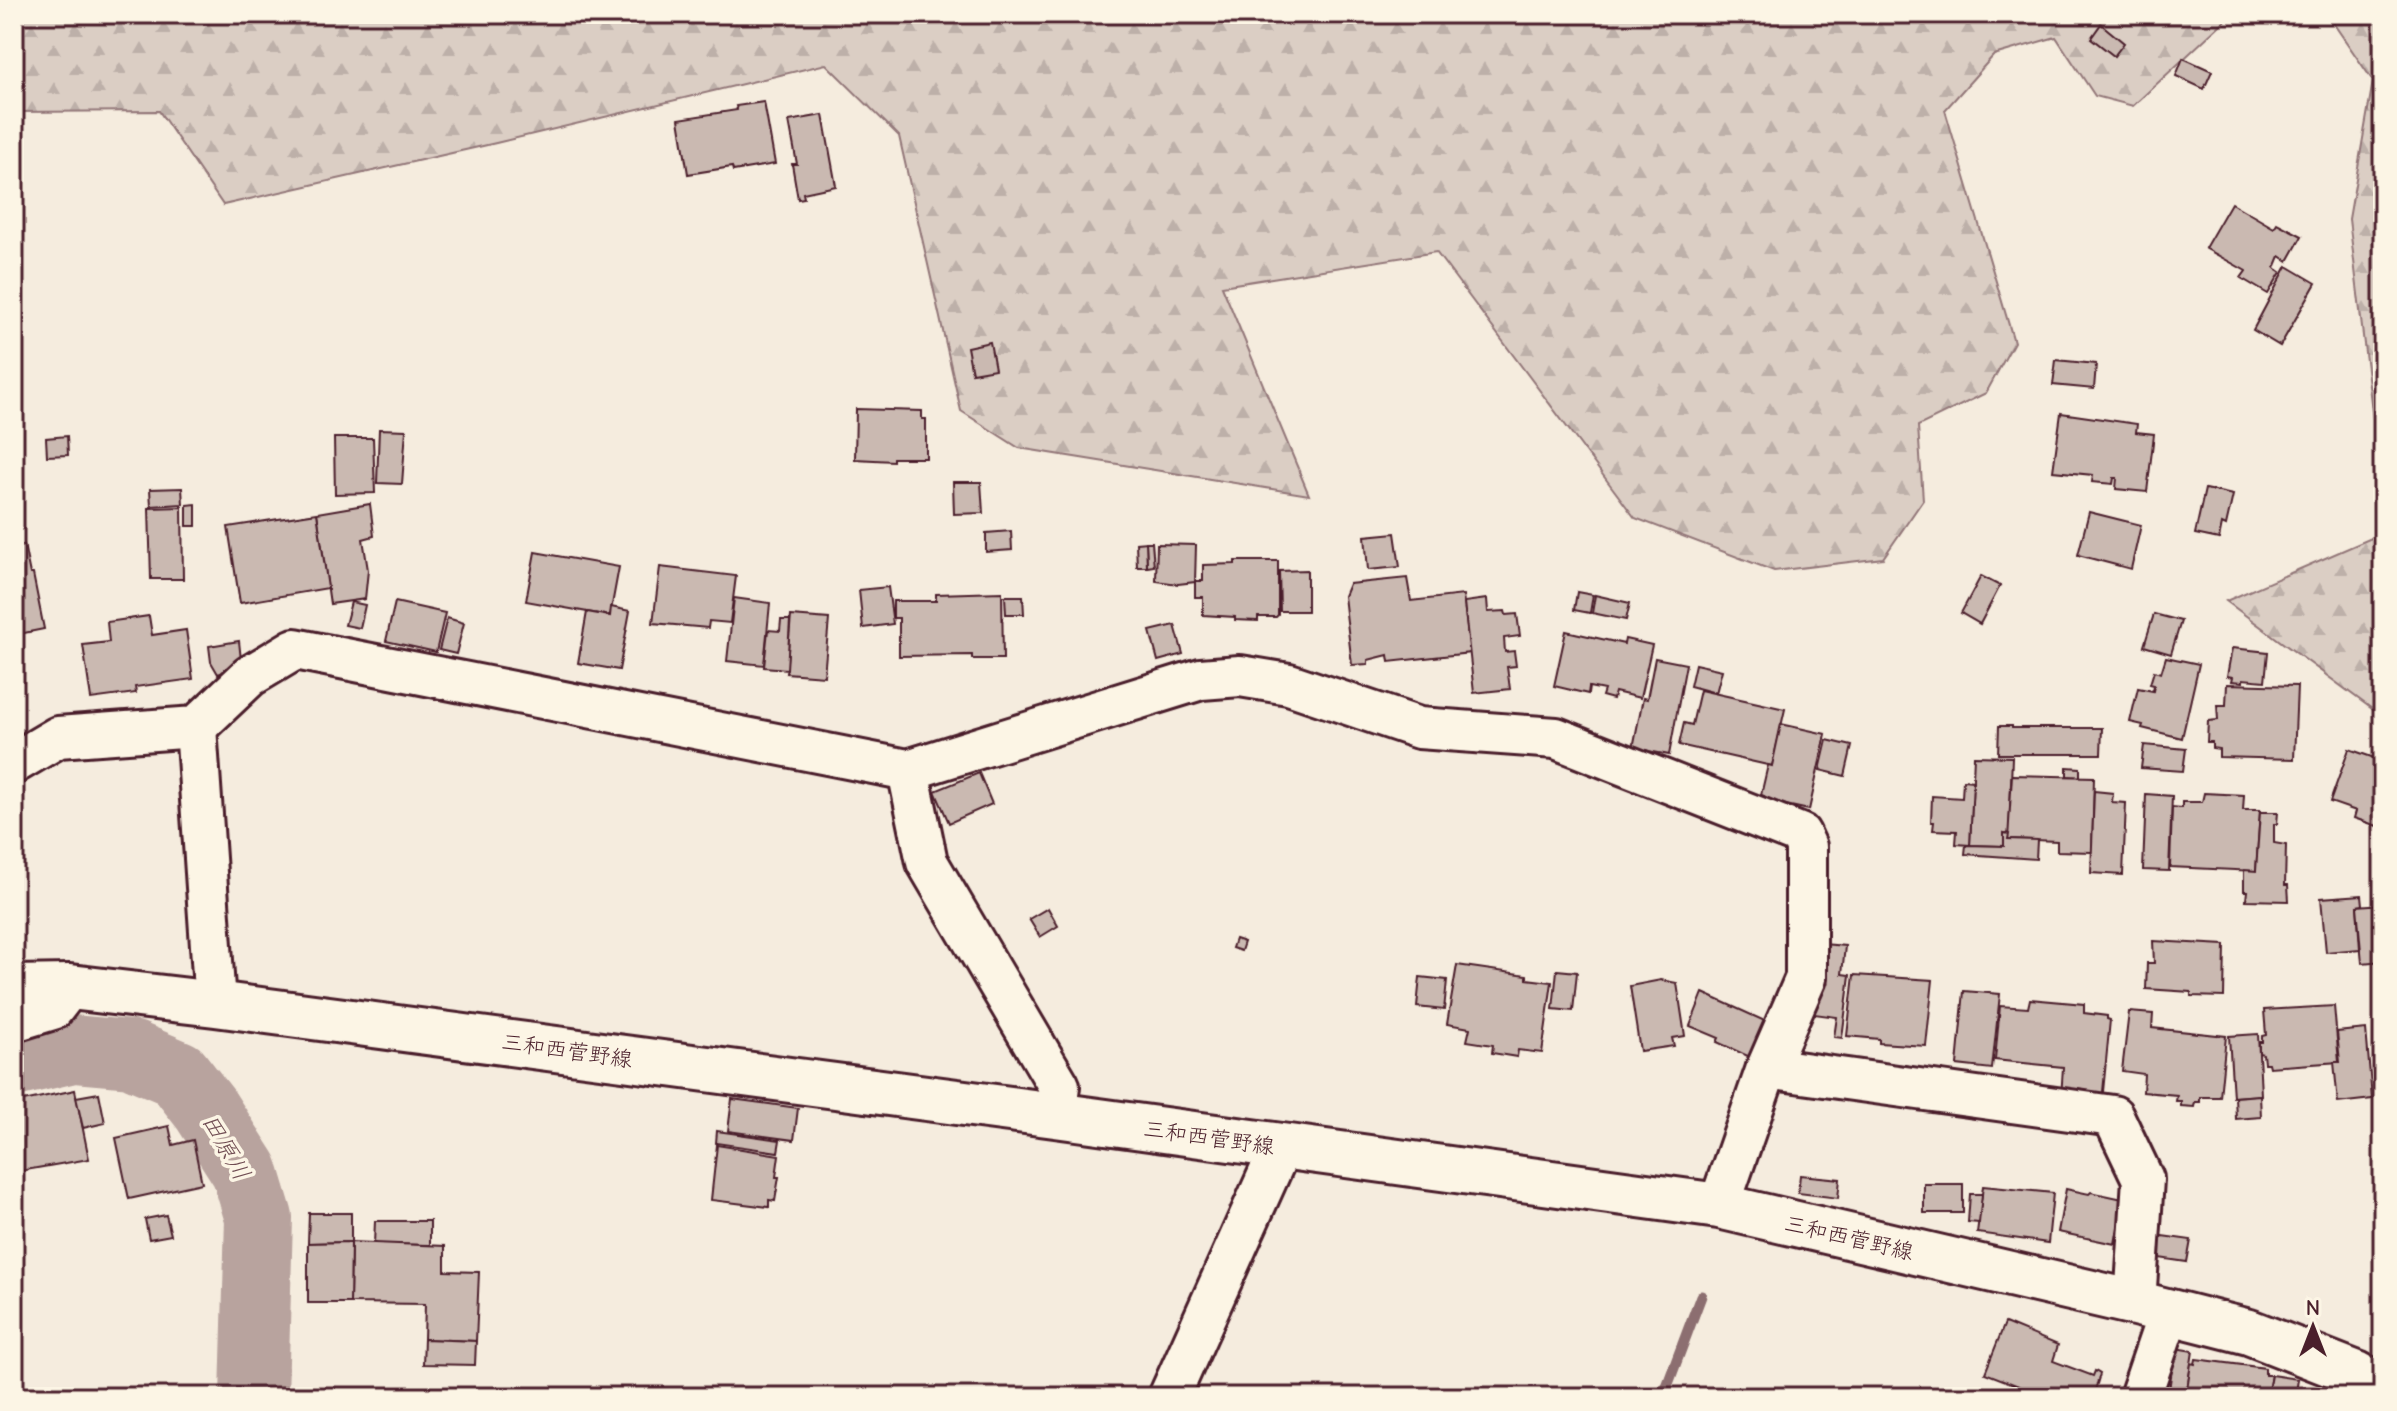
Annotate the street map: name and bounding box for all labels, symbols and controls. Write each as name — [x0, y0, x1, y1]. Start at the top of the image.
street label: 三和西菅野線 — [500, 1029, 634, 1073]
water label: 田原川 — [196, 1109, 256, 1185]
street label: 三和西菅野線 — [1142, 1116, 1276, 1160]
street label: 三和西菅野線 — [1782, 1210, 1916, 1265]
north arrow — [2273, 1287, 2353, 1367]
text: N — [2306, 1295, 2320, 1321]

